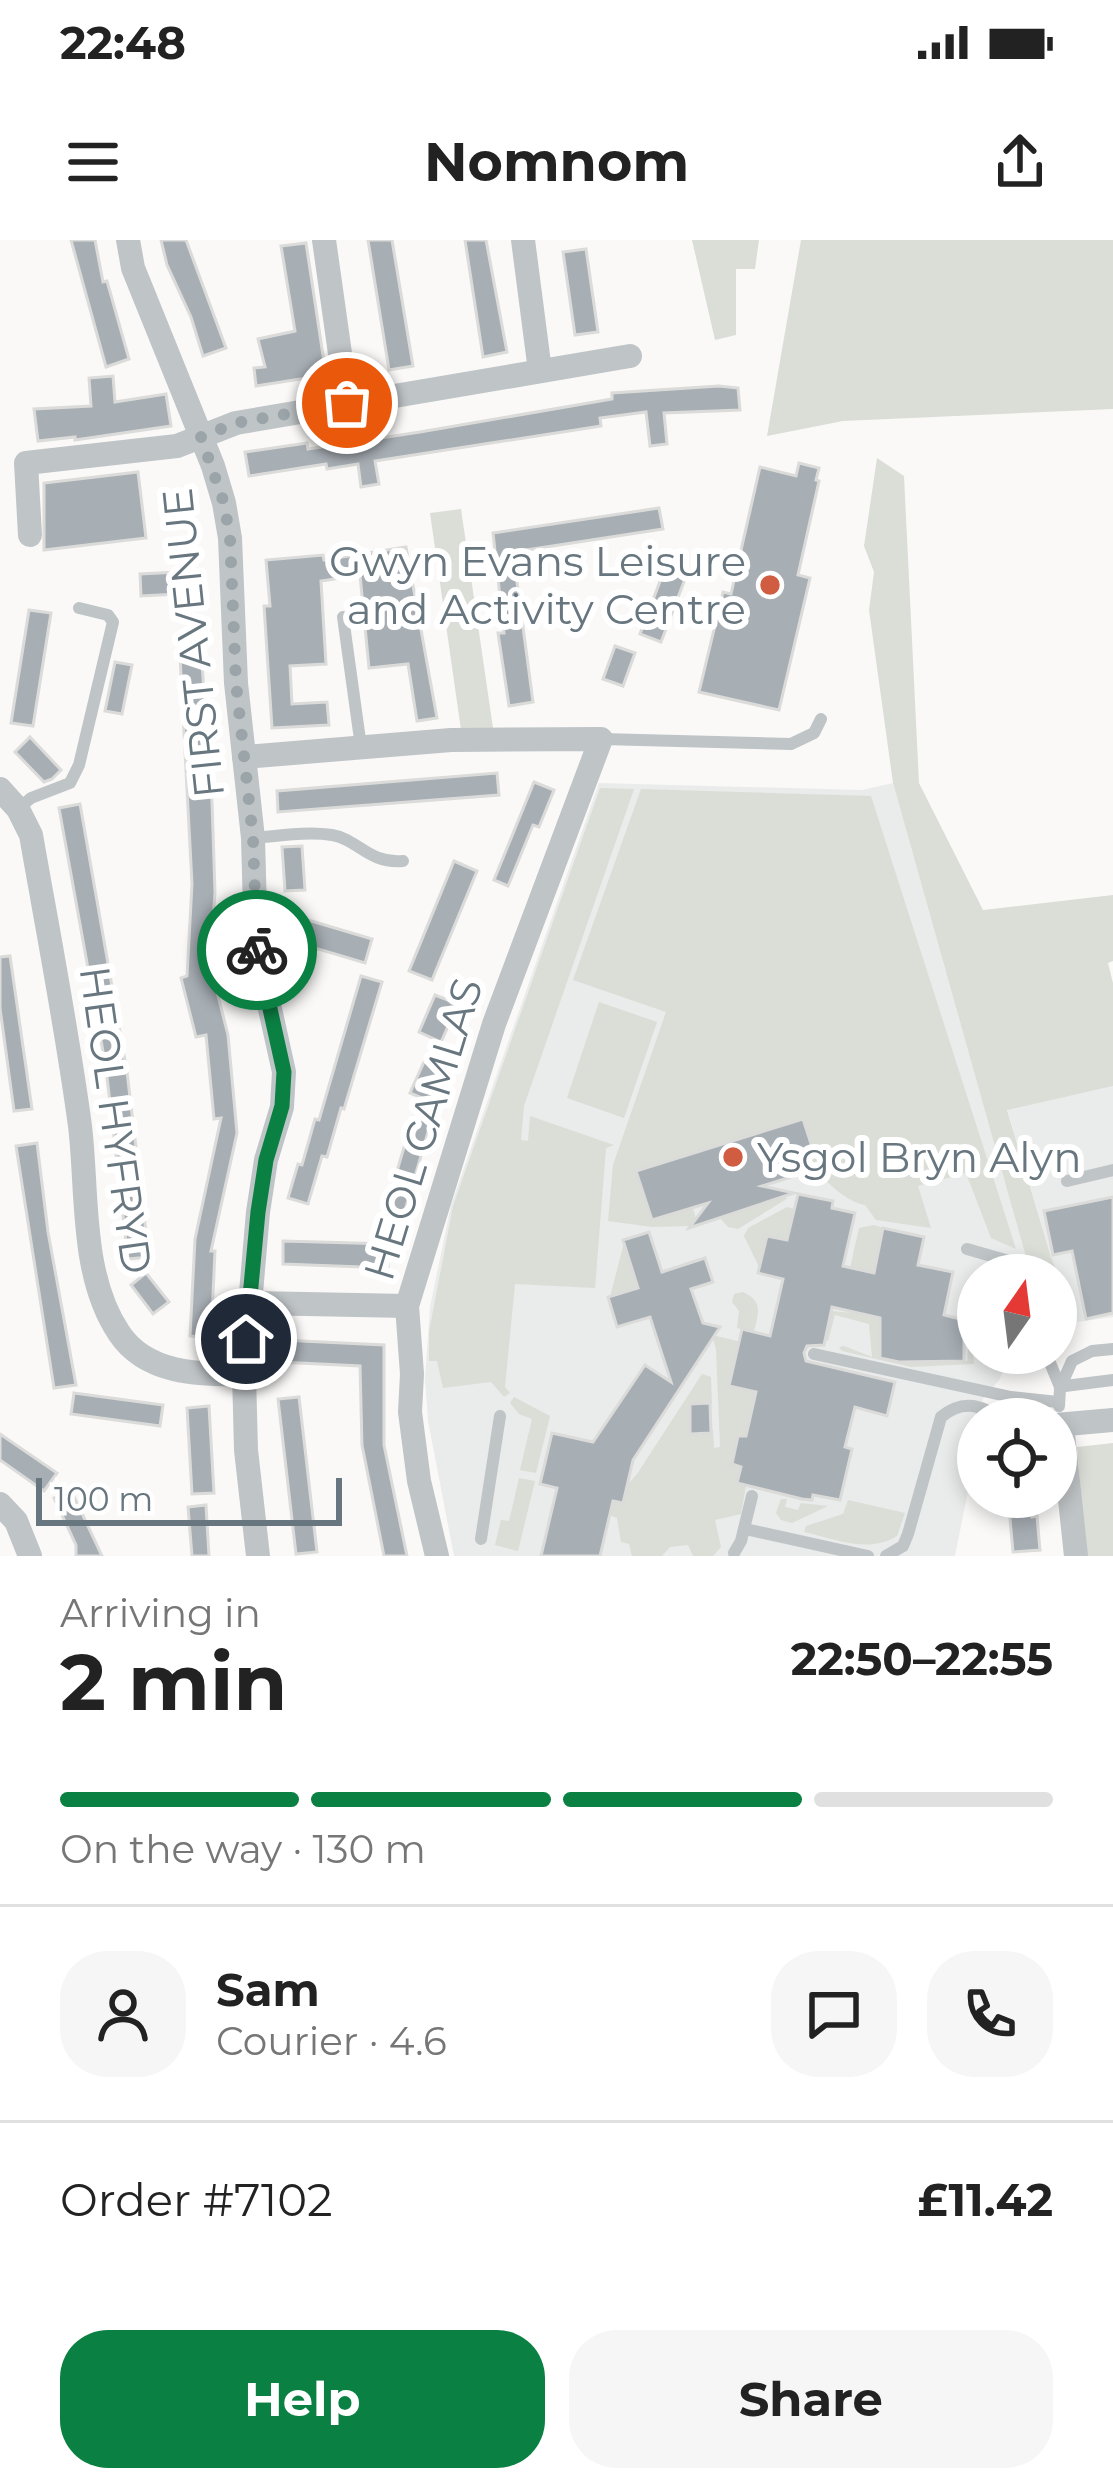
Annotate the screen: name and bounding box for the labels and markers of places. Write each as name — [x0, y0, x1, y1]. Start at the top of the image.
pin — [296, 352, 398, 454]
place label: Gwyn Evans Leisure and Activity Centre — [329, 535, 746, 635]
marker: Gwyn Evans Leisure and Activity Centre — [757, 572, 783, 598]
place label: Ysgol Bryn Alyn — [757, 1131, 1082, 1183]
marker: Ysgol Bryn Alyn — [720, 1144, 746, 1170]
pin — [195, 1288, 297, 1390]

